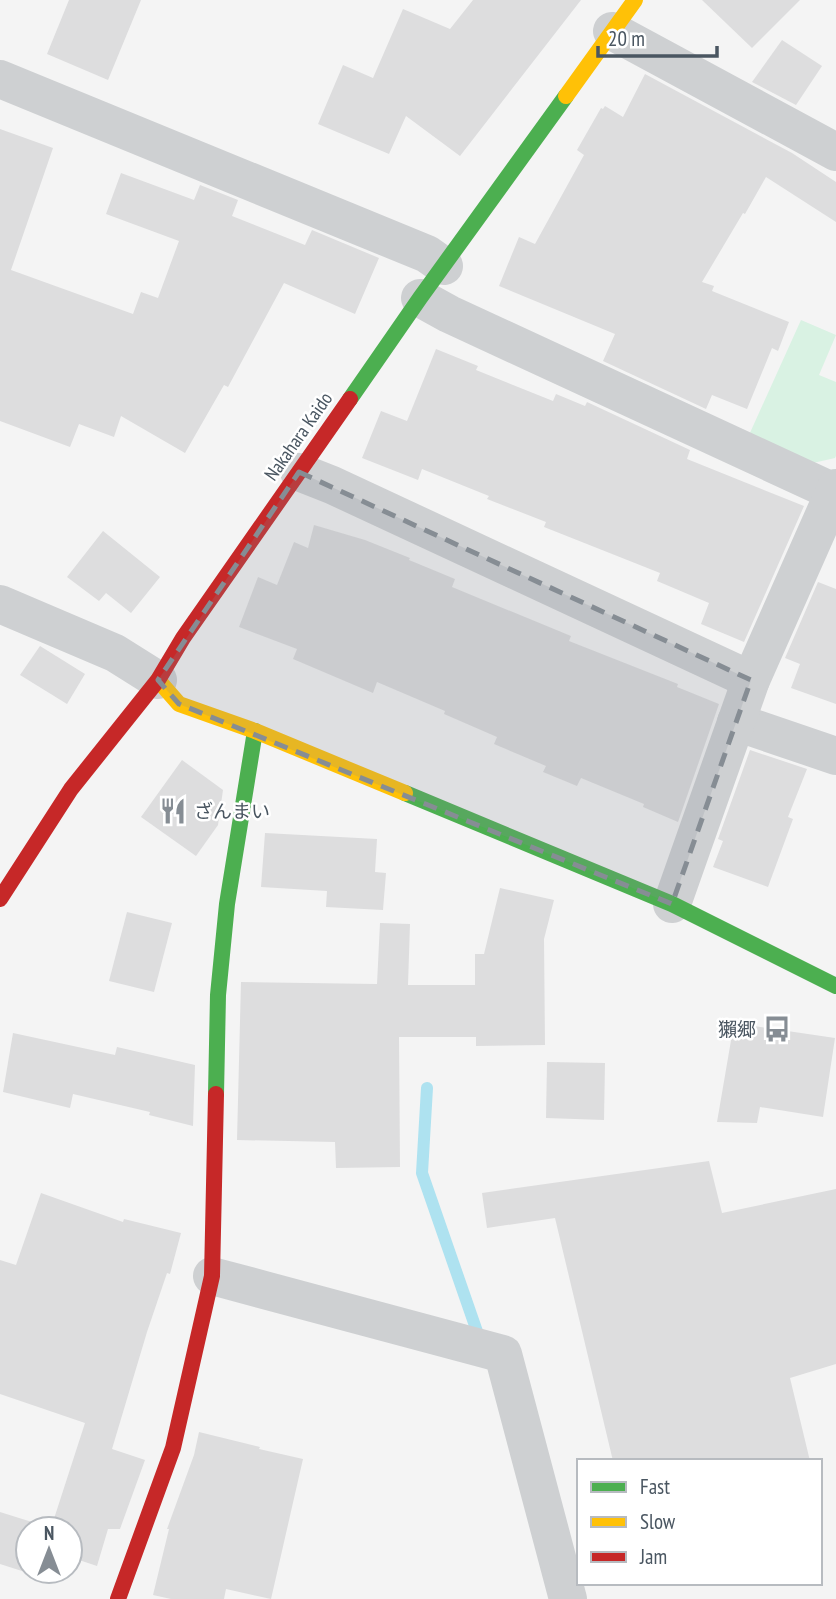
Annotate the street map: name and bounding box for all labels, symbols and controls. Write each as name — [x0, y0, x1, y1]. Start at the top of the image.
scale bar — [598, 14, 717, 58]
text: 20 m — [608, 25, 645, 52]
street label: Nakahara Kaido — [259, 387, 337, 485]
restaurant icon: ざんまい — [158, 796, 188, 826]
place label: ざんまい — [194, 799, 270, 823]
bus stop icon: 獺郷 — [762, 1014, 792, 1044]
place label: 獺郷 — [718, 1017, 756, 1041]
legend — [577, 1459, 822, 1585]
text: Fast — [640, 1473, 670, 1500]
text: Slow — [640, 1508, 676, 1535]
north arrow — [14, 1515, 84, 1585]
text: N — [44, 1521, 54, 1545]
text: Jam — [639, 1543, 667, 1570]

